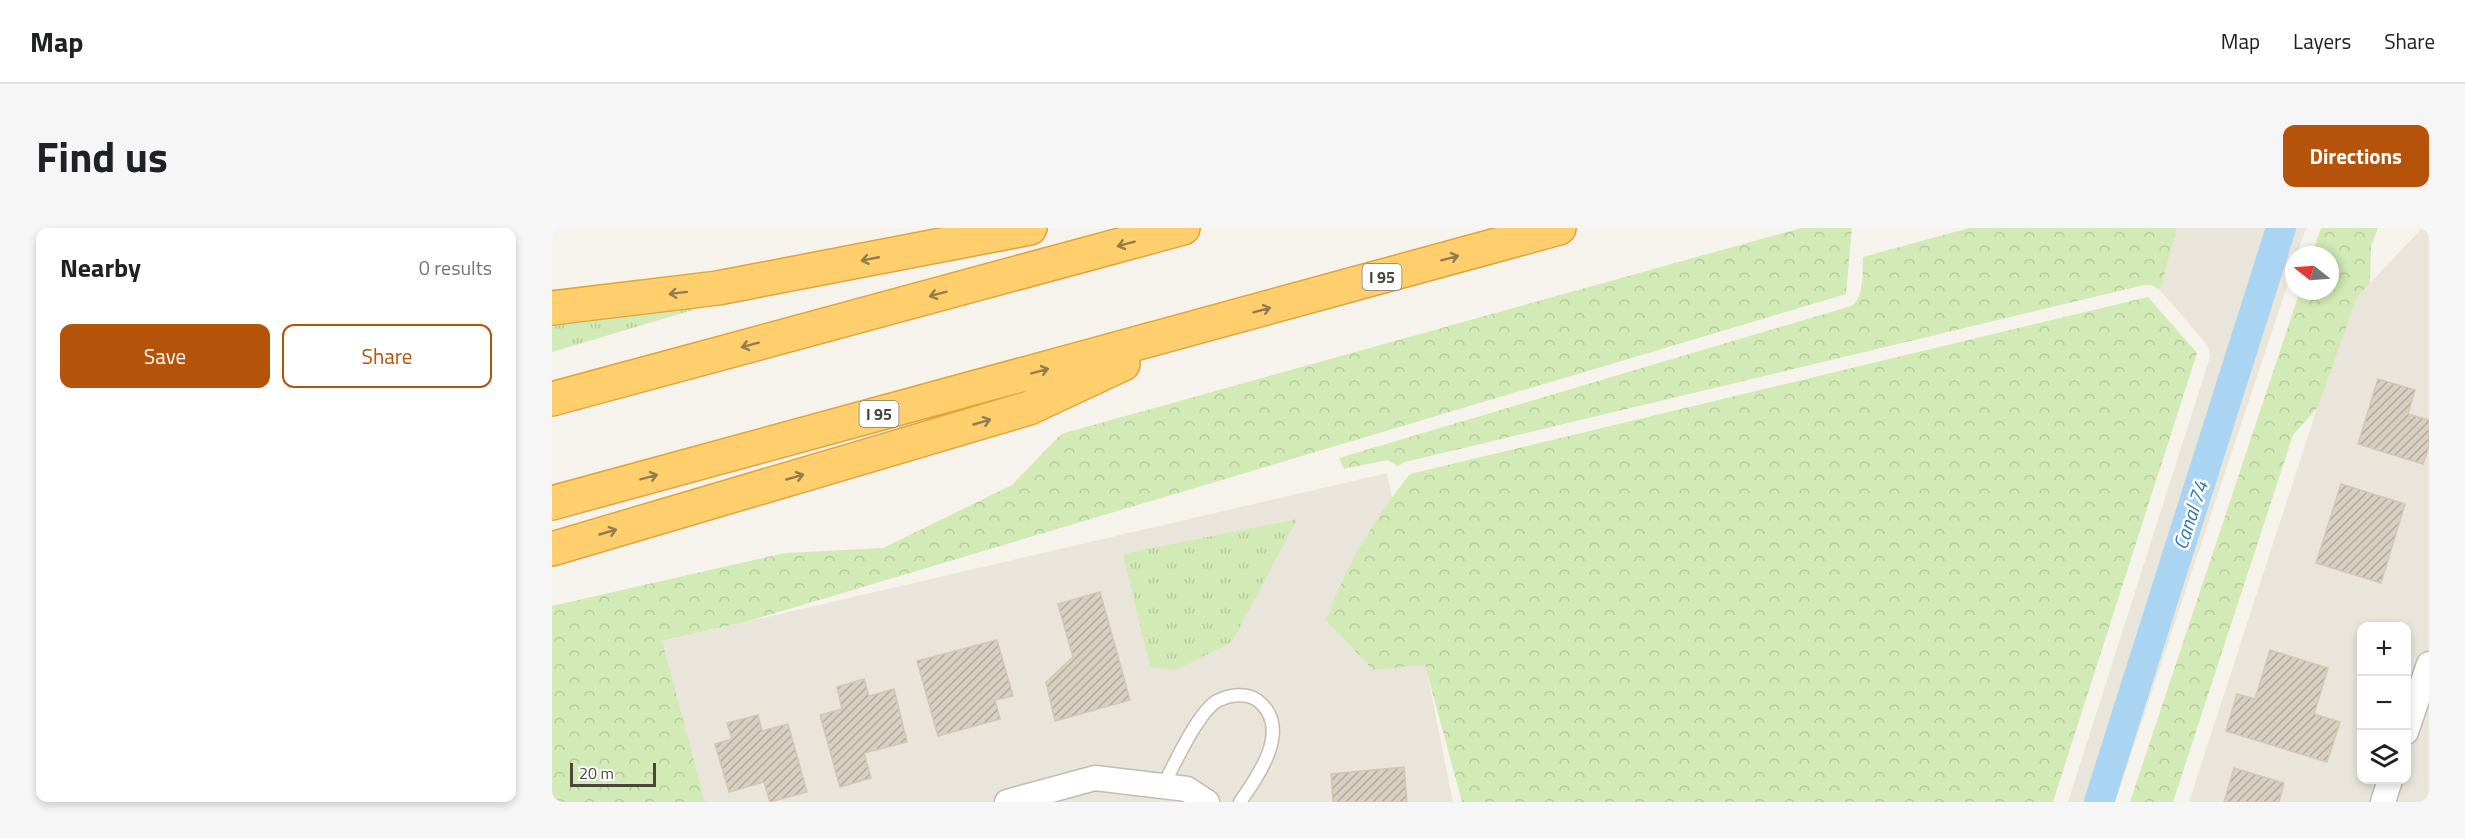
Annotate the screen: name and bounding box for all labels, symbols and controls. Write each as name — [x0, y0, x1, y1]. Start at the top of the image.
text: Map — [30, 20, 84, 63]
text: Map — [2221, 25, 2260, 57]
text: Layers — [2293, 25, 2351, 57]
text: Share — [2384, 25, 2435, 57]
text: Find us — [36, 124, 168, 188]
button: Directions — [2283, 125, 2429, 187]
one-way arrow — [1117, 238, 1136, 250]
north arrow — [2285, 246, 2339, 300]
text: Nearby — [60, 248, 141, 287]
text: 0 results — [419, 252, 492, 283]
one-way arrow — [1440, 252, 1459, 263]
one-way arrow — [861, 254, 880, 265]
road number: I 95 — [1362, 264, 1402, 290]
one-way arrow — [669, 288, 688, 299]
one-way arrow — [929, 289, 948, 301]
one-way arrow — [1252, 304, 1271, 315]
button: Save — [60, 324, 270, 388]
button: Share — [282, 324, 492, 388]
one-way arrow — [741, 340, 760, 352]
one-way arrow — [1030, 364, 1049, 376]
road number: I 95 — [860, 401, 898, 427]
one-way arrow — [972, 416, 991, 427]
one-way arrow — [639, 471, 658, 482]
one-way arrow — [785, 471, 804, 482]
water label: Canal 74 — [2164, 476, 2216, 554]
one-way arrow — [598, 526, 617, 537]
map controls — [2357, 622, 2411, 784]
button: + — [2357, 622, 2411, 676]
button: − — [2357, 676, 2411, 730]
button: layers — [2357, 730, 2411, 784]
scale bar — [570, 760, 656, 788]
text: 20 m — [579, 761, 614, 785]

